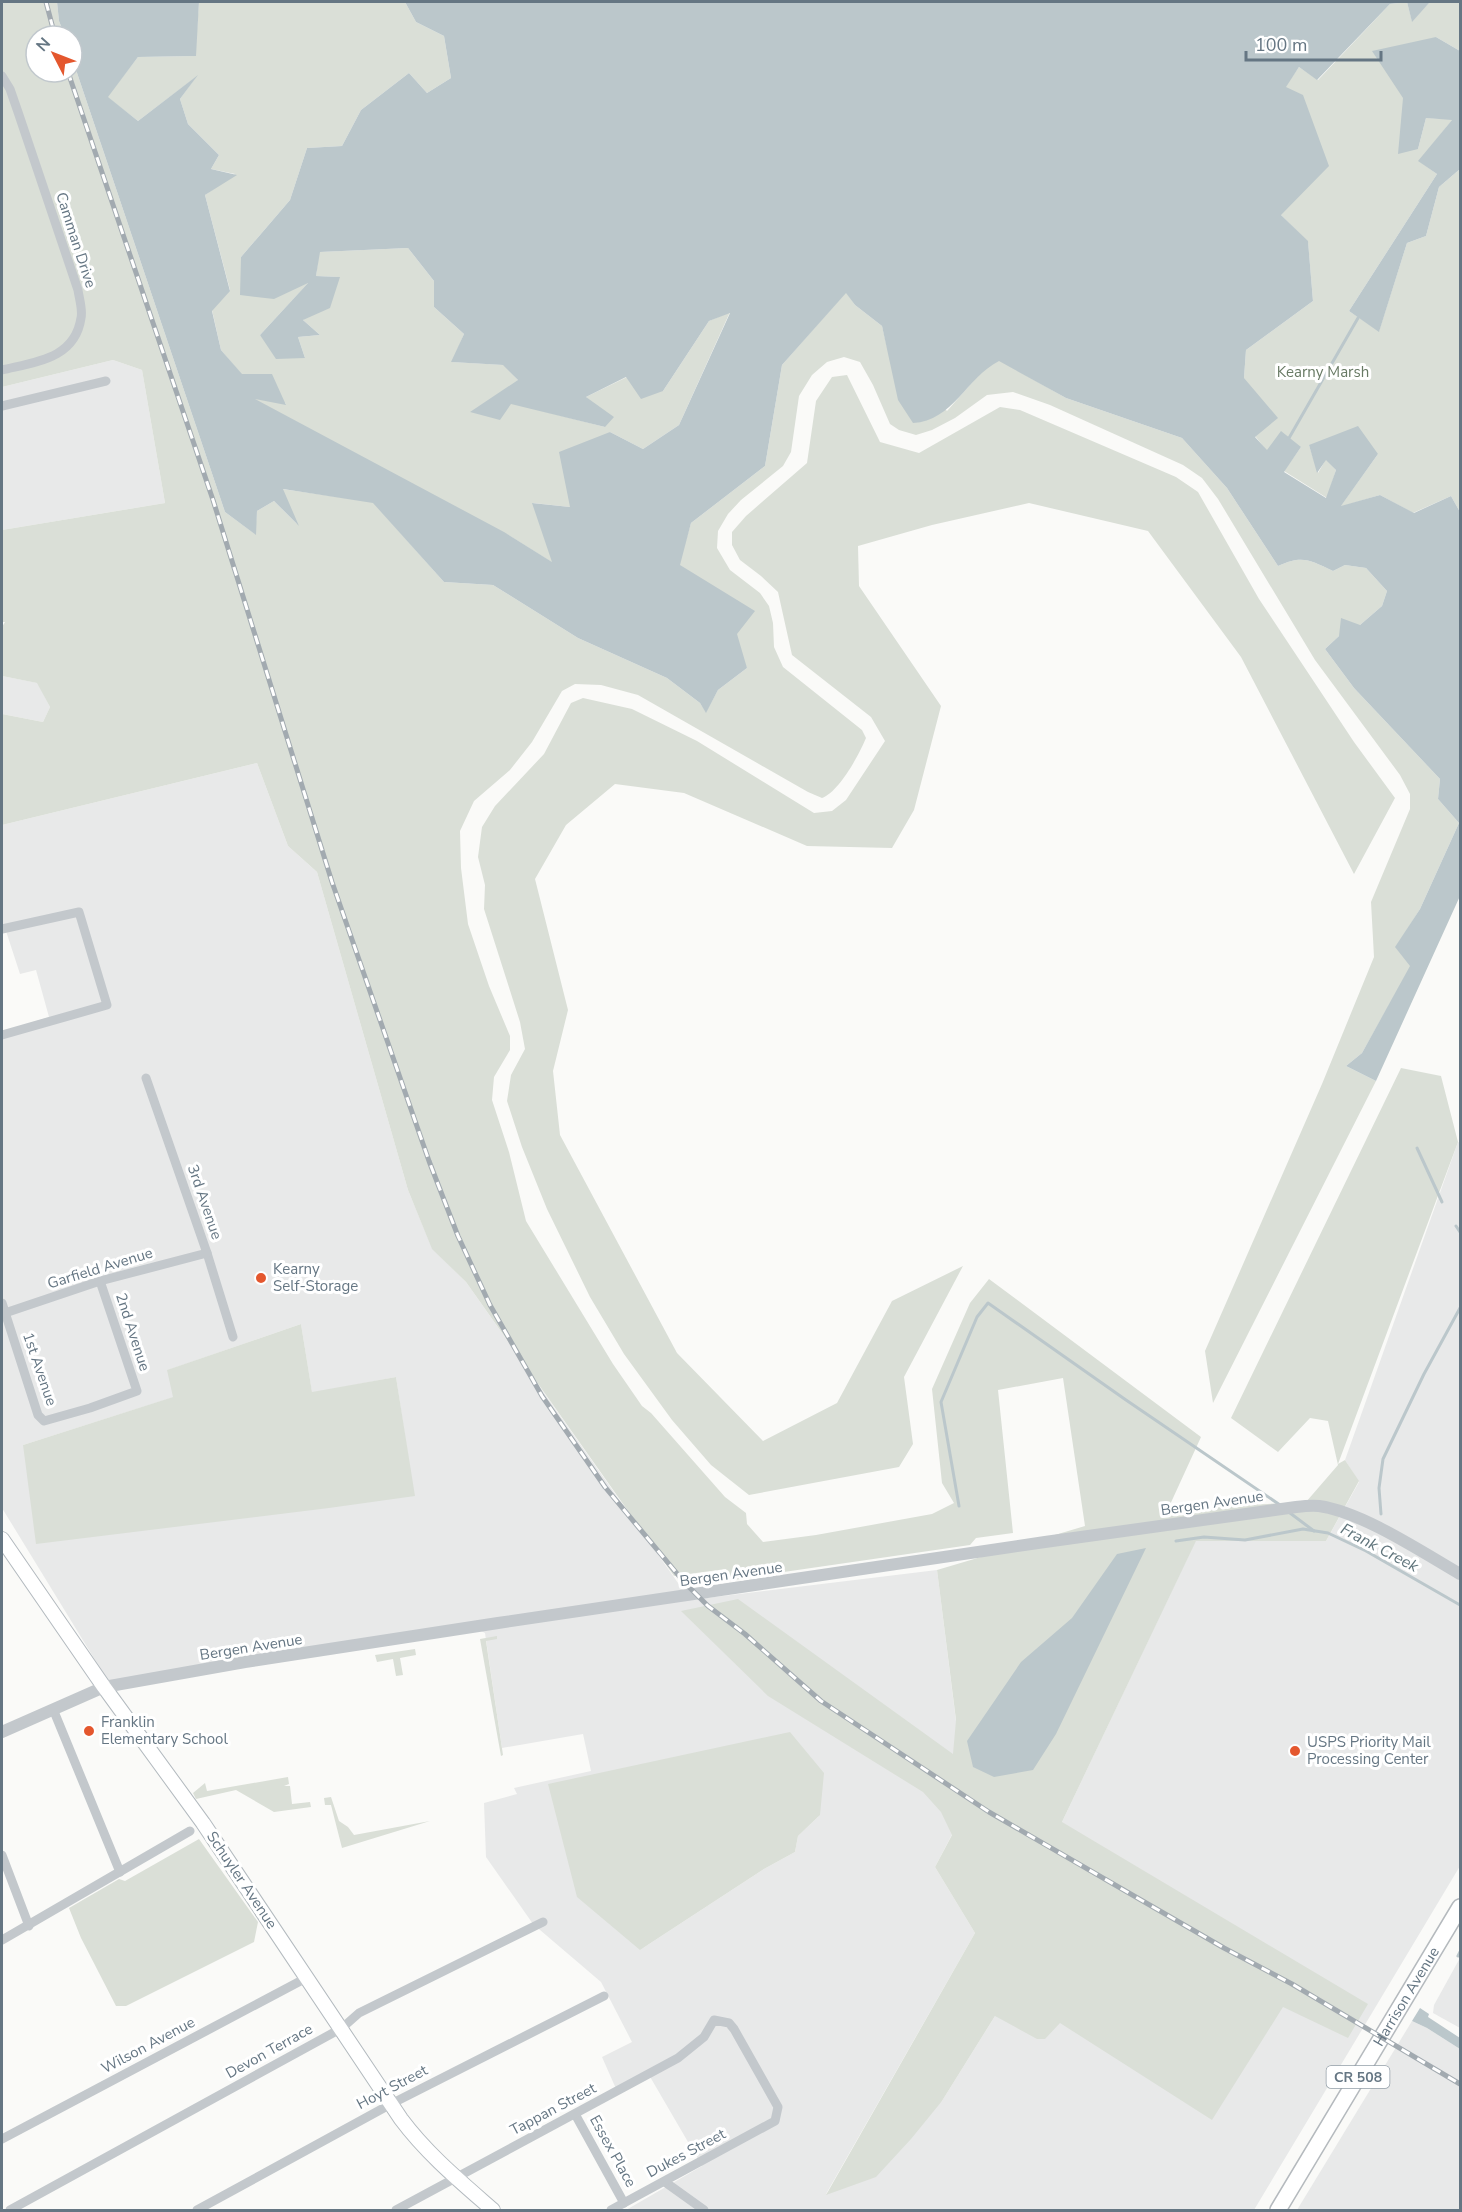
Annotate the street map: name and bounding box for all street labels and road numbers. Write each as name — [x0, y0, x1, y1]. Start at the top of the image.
street label: Camman Drive — [51, 190, 101, 290]
street label: 3rd Avenue — [183, 1162, 227, 1242]
street label: Garfield Avenue — [45, 1243, 155, 1293]
street label: 2nd Avenue — [111, 1290, 155, 1374]
street label: 1st Avenue — [18, 1330, 62, 1408]
street label: Bergen Avenue — [1159, 1486, 1265, 1520]
street label: Bergen Avenue — [678, 1557, 784, 1591]
street label: Bergen Avenue — [198, 1629, 304, 1665]
street label: Schuyler Avenue — [202, 1827, 282, 1933]
street label: Harrison Avenue — [1369, 1943, 1444, 2050]
street label: Wilson Avenue — [98, 2012, 198, 2078]
street label: Devon Terrace — [222, 2019, 316, 2083]
street label: Hoyt Street — [353, 2060, 432, 2114]
road number: CR 508 — [1326, 2066, 1390, 2088]
street label: Tappan Street — [507, 2078, 600, 2140]
street label: Essex Place — [585, 2111, 641, 2191]
street label: Dukes Street — [643, 2123, 730, 2182]

